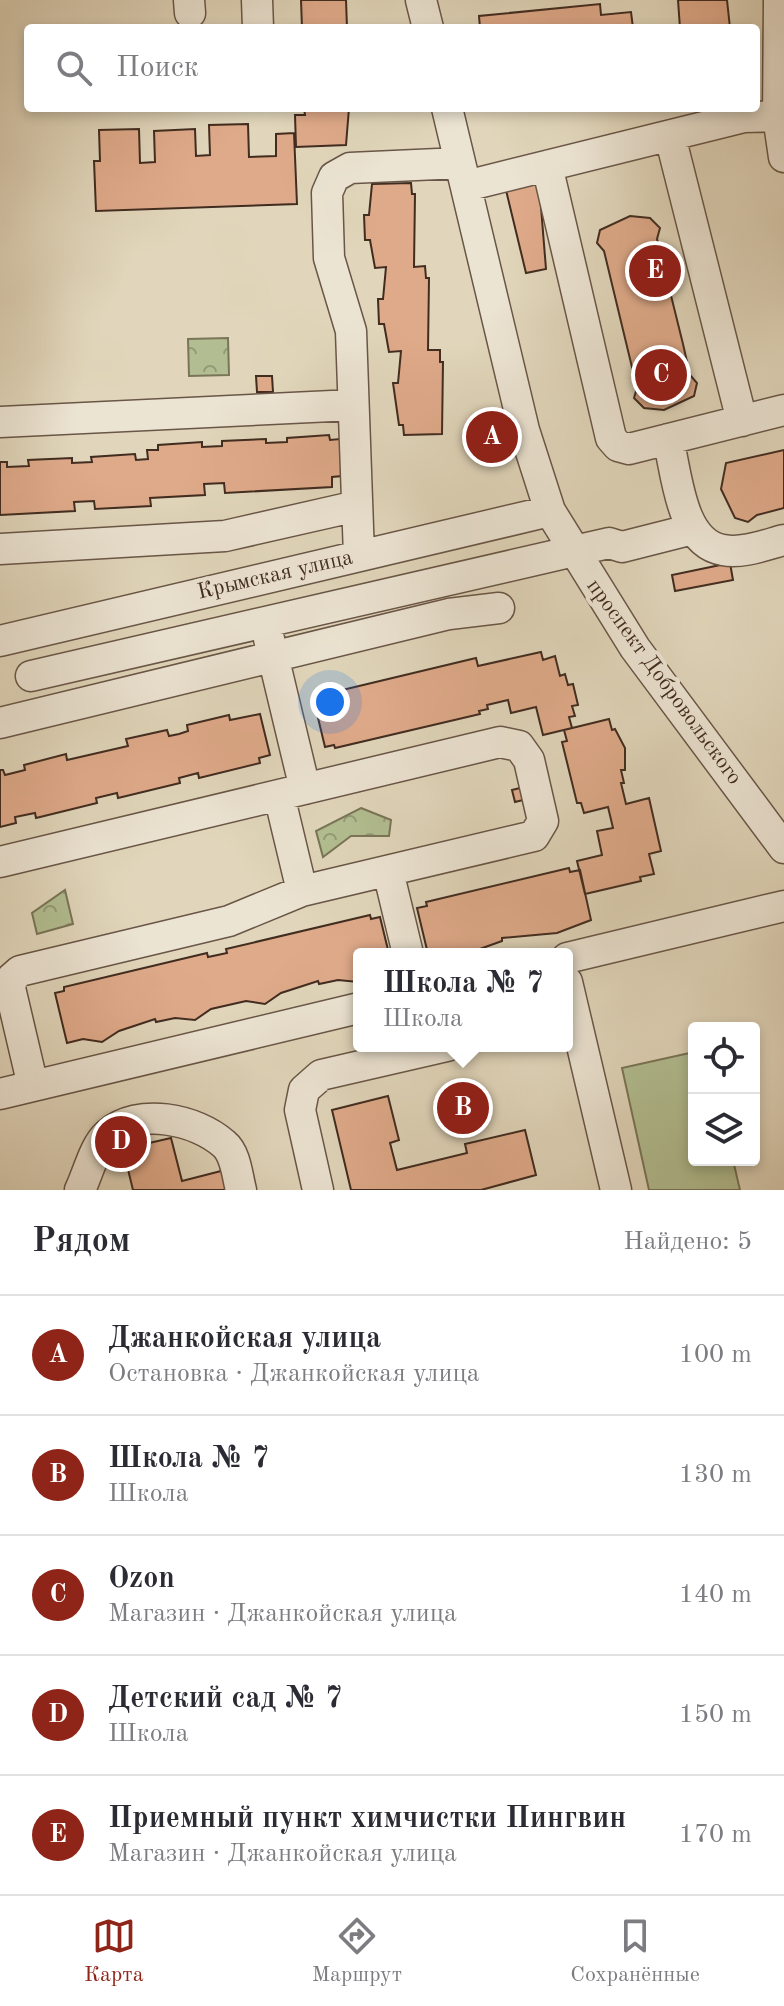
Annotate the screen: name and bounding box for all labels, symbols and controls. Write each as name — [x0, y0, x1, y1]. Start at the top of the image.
search box — [24, 24, 760, 112]
icon: search — [52, 46, 96, 90]
text: Поиск — [116, 53, 199, 83]
pin: E — [629, 241, 681, 301]
pin: C — [635, 345, 687, 405]
pin: A — [466, 407, 518, 467]
street label: Крымская улица — [195, 546, 355, 604]
street label: проспект Добровольского — [582, 575, 746, 789]
your location — [310, 682, 350, 722]
popup — [353, 948, 573, 1052]
text: Школа № 7 — [382, 969, 544, 999]
text: Школа — [382, 1006, 463, 1032]
map controls — [688, 1022, 760, 1166]
button: locate — [688, 1022, 760, 1094]
pin: B — [437, 1078, 489, 1138]
button: layers — [688, 1094, 760, 1166]
pin: D — [95, 1112, 147, 1172]
text: Рядом — [32, 1225, 131, 1259]
text: Найдено: 5 — [623, 1229, 752, 1255]
text: Джанкойская улица — [108, 1324, 381, 1354]
text: A — [48, 1342, 68, 1368]
text: 100 m — [679, 1342, 752, 1368]
text: Остановка · Джанкойская улица — [108, 1361, 480, 1387]
text: Школа № 7 — [108, 1444, 269, 1474]
text: B — [49, 1462, 67, 1488]
text: 130 m — [679, 1462, 752, 1488]
text: Школа — [108, 1481, 189, 1507]
text: Ozon — [108, 1564, 175, 1594]
text: C — [49, 1582, 67, 1608]
text: 140 m — [679, 1582, 752, 1608]
text: Магазин · Джанкойская улица — [108, 1601, 457, 1627]
text: Детский сад № 7 — [108, 1684, 342, 1714]
text: D — [48, 1702, 68, 1728]
text: 150 m — [679, 1702, 752, 1728]
text: Школа — [108, 1721, 189, 1747]
text: Приемный пункт химчистки Пингвин — [108, 1804, 626, 1834]
text: E — [49, 1822, 67, 1848]
text: 170 m — [679, 1822, 752, 1848]
text: Магазин · Джанкойская улица — [108, 1841, 457, 1867]
tab: Карта — [84, 1914, 144, 1989]
tab: Маршрут — [312, 1914, 402, 1989]
tab: Сохранённые — [570, 1914, 700, 1989]

